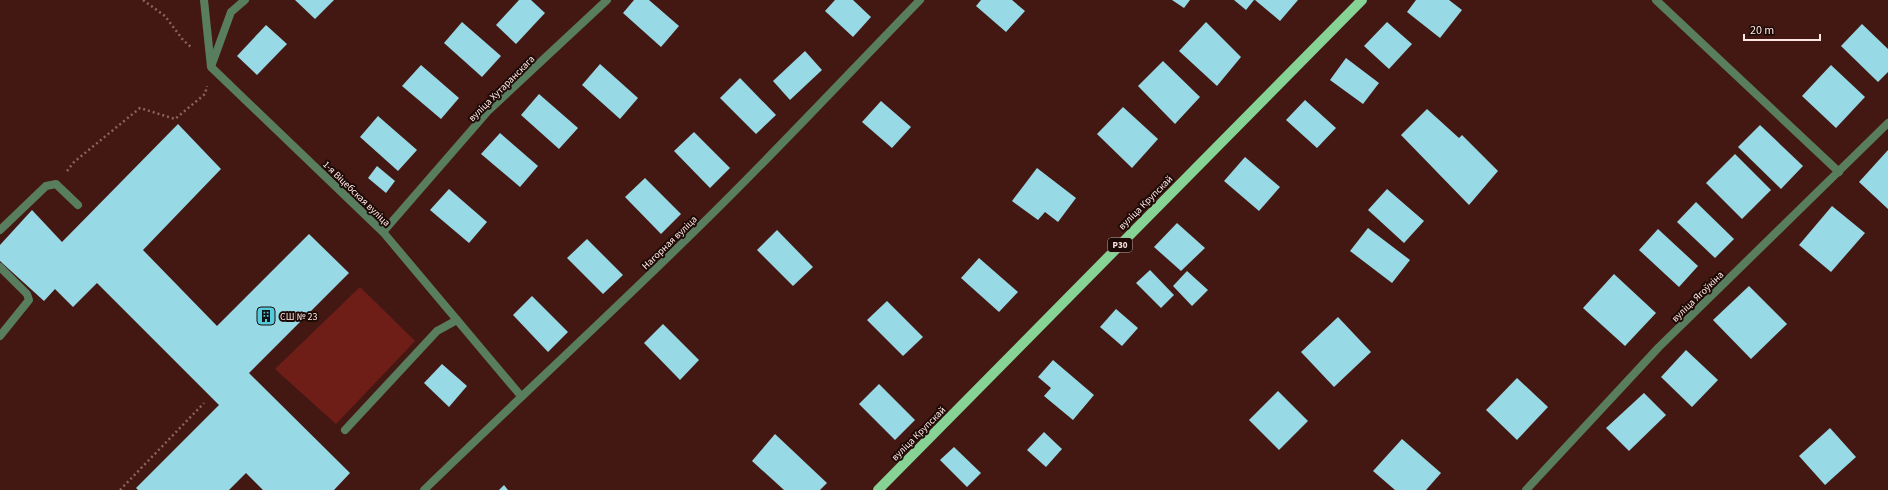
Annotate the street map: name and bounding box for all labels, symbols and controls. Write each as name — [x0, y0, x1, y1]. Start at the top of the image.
scale bar — [1744, 16, 1820, 42]
text: 20 m — [1750, 22, 1774, 39]
street label: вуліца Хутаранскага — [465, 52, 538, 125]
street label: 1-я Віцебская вуліца — [319, 158, 393, 230]
street label: вуліца Крупскай — [1115, 172, 1176, 233]
street label: Нагорная вуліца — [639, 213, 700, 273]
road number: Р30 — [1108, 238, 1132, 252]
street label: вуліца Ягоўкіна — [1668, 268, 1727, 325]
building icon: СШ № 23 — [255, 305, 277, 327]
place label: СШ № 23 — [280, 310, 317, 324]
street label: вуліца Крупскай — [888, 403, 949, 464]

